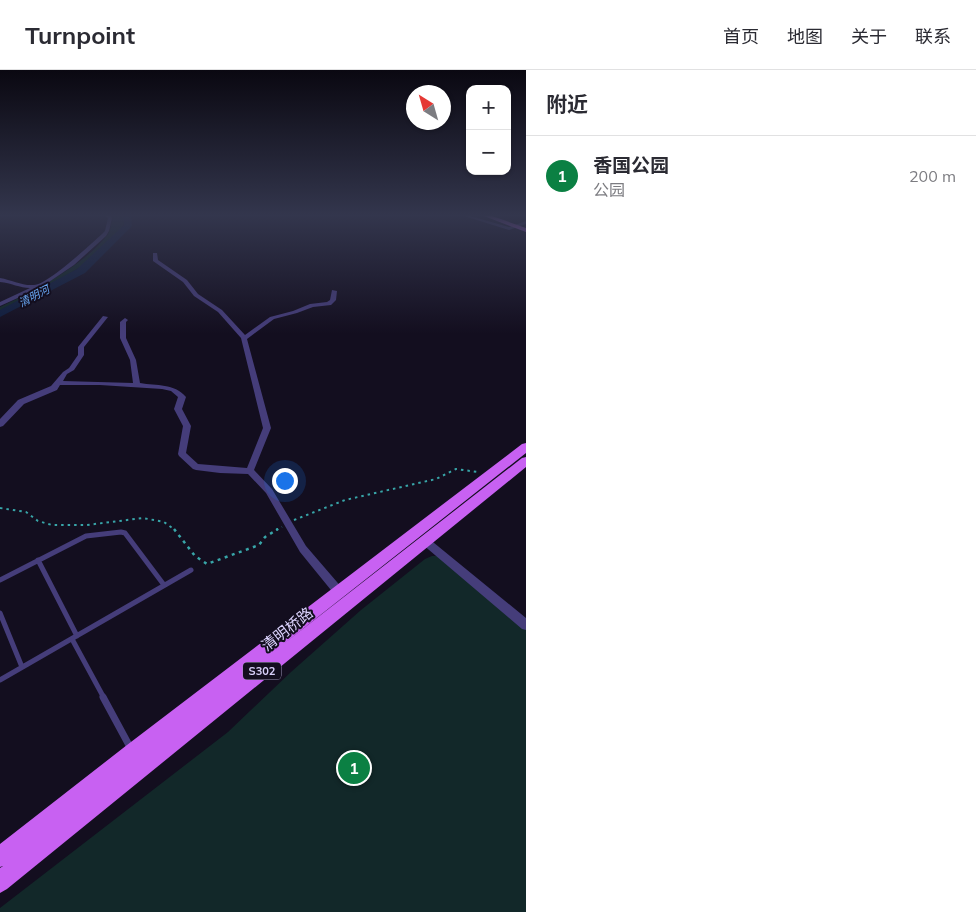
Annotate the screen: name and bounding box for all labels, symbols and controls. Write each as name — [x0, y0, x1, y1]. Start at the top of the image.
text: Turnpoint — [25, 20, 135, 50]
text: 首页 — [723, 25, 759, 48]
text: 地图 — [787, 25, 823, 48]
text: 关于 — [851, 25, 887, 48]
text: 联系 — [915, 25, 951, 48]
north arrow — [406, 85, 451, 130]
map controls — [466, 85, 511, 175]
button: + — [466, 85, 511, 130]
text: 附近 — [546, 91, 588, 117]
button: − — [466, 130, 511, 175]
text: 香国公园 — [593, 153, 669, 177]
text: 1 — [557, 166, 567, 186]
text: 200 m — [909, 166, 956, 186]
text: 公园 — [593, 180, 625, 200]
water label: 清明河 — [16, 281, 54, 310]
your location — [272, 468, 298, 494]
street label: 清明桥路 — [258, 603, 316, 655]
road number: S302 — [243, 662, 281, 680]
pin: 1 — [338, 749, 370, 787]

